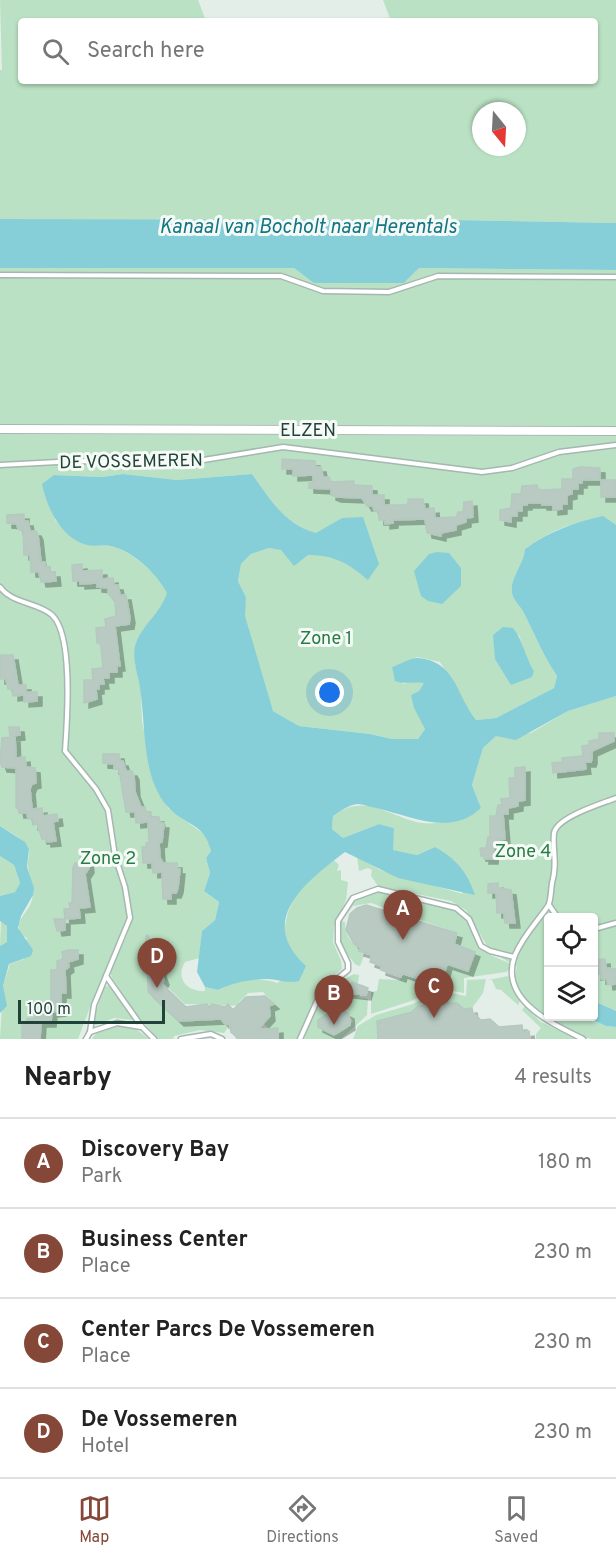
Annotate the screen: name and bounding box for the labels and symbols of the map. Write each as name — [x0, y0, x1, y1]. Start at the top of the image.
north arrow — [472, 102, 526, 156]
water label: Kanaal van Bocholt naar Herentals — [159, 215, 458, 241]
street label: ELZEN — [280, 420, 336, 443]
street label: DE VOSSEMEREN — [59, 450, 203, 475]
park label: Zone 1 — [300, 628, 352, 651]
your location — [315, 678, 344, 707]
park label: Zone 4 — [495, 841, 551, 864]
park label: Zone 2 — [80, 848, 136, 871]
pin: A — [384, 890, 422, 940]
pin: D — [138, 938, 176, 988]
pin: C — [414, 968, 454, 1018]
pin: B — [314, 976, 354, 1025]
scale bar — [18, 997, 165, 1025]

